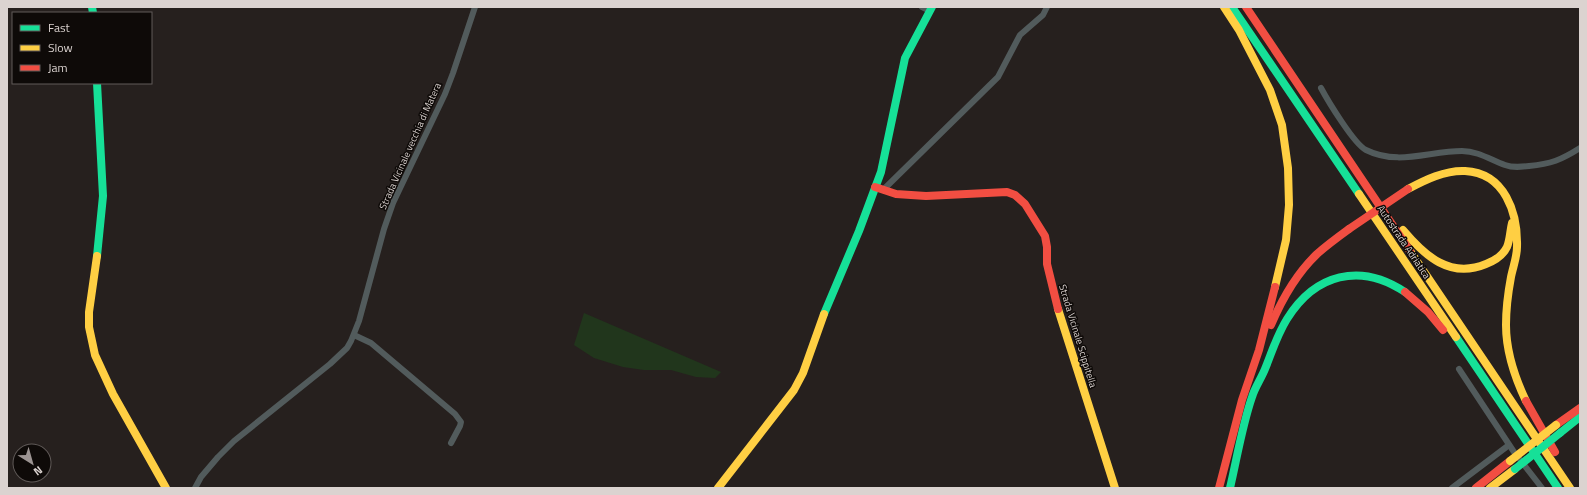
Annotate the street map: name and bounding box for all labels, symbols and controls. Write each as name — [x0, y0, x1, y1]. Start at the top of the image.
legend — [12, 12, 152, 84]
text: Fast — [48, 18, 71, 37]
text: Slow — [48, 38, 73, 57]
text: Jam — [48, 58, 68, 77]
street label: Strada Vicinale vecchia di Matera — [375, 80, 445, 212]
street label: Autostrada Adriatica — [1374, 202, 1434, 282]
street label: Strada Vicinale Scippitella — [1055, 283, 1101, 389]
north arrow — [12, 443, 52, 483]
text: N — [30, 462, 46, 480]

